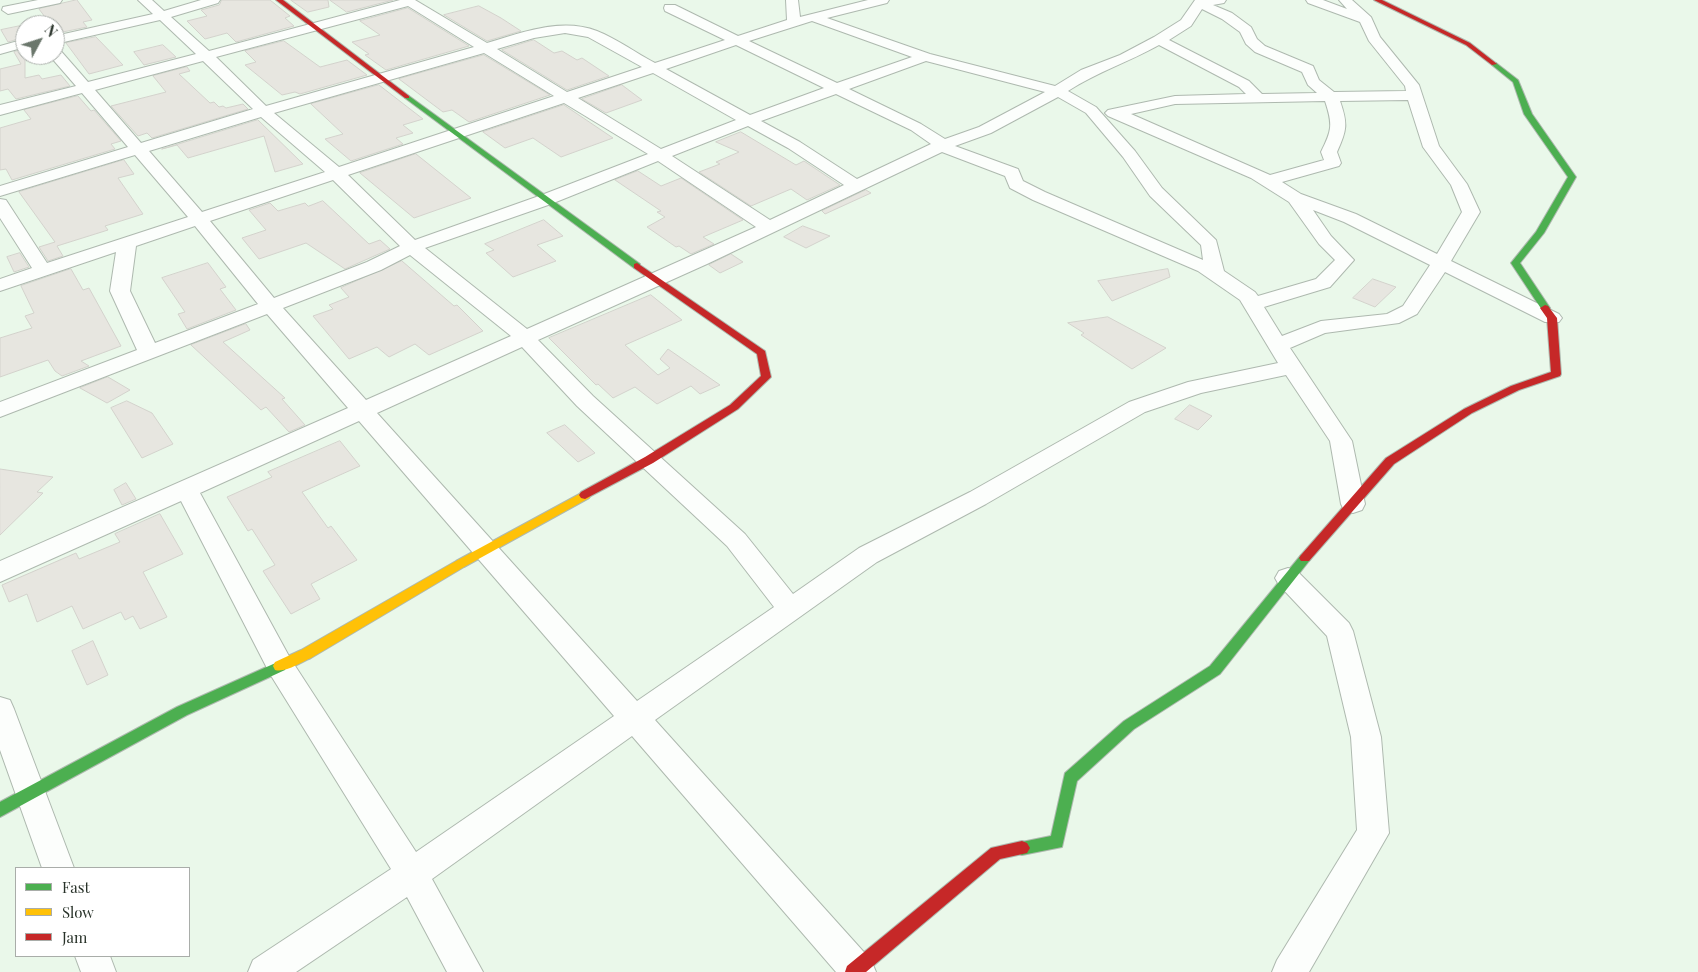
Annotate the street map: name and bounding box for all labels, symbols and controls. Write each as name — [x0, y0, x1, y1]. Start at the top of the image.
north arrow — [15, 15, 65, 65]
text: N — [41, 21, 62, 41]
legend — [15, 867, 190, 957]
text: Fast — [62, 877, 90, 897]
text: Slow — [62, 902, 94, 922]
text: Jam — [62, 927, 87, 947]

